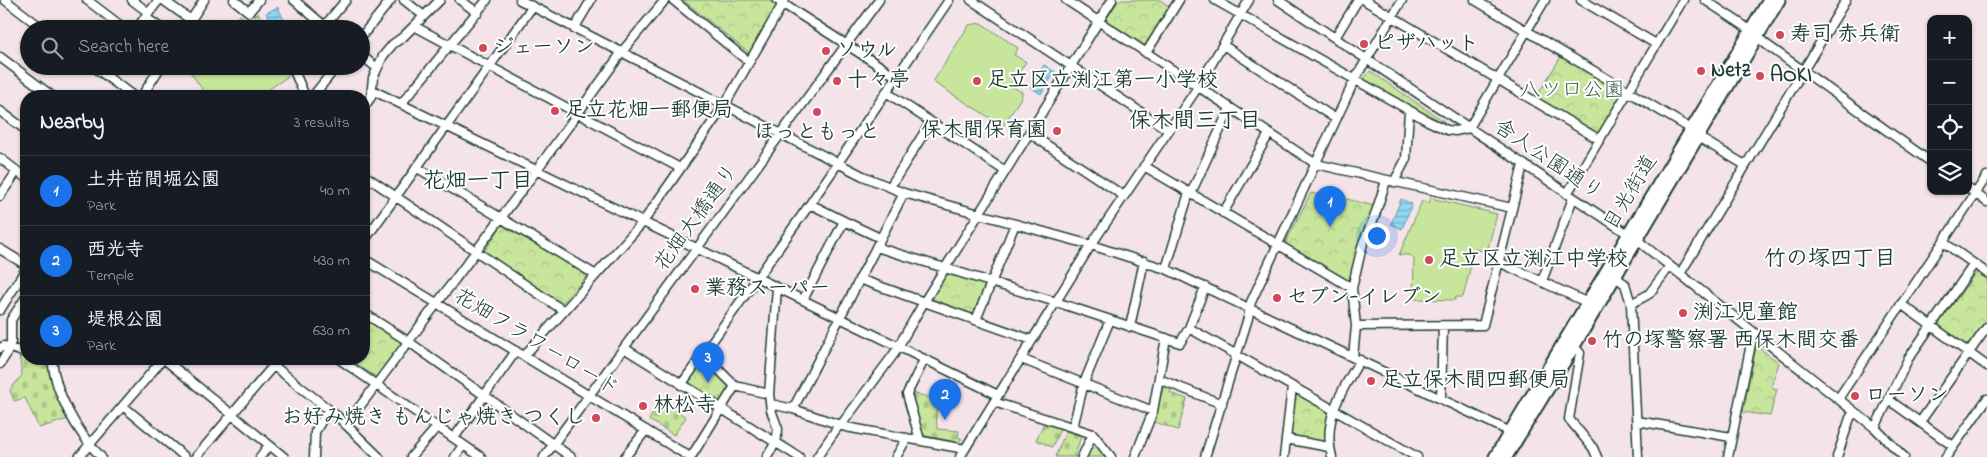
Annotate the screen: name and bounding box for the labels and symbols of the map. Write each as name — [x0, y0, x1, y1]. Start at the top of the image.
place label: 寿司 赤兵衛 — [1790, 20, 1900, 50]
place label: ピザハット — [1374, 29, 1479, 59]
marker: 寿司 赤兵衛 — [1774, 29, 1786, 41]
place label: ジェーソン — [493, 33, 595, 63]
place label: ソウル — [836, 36, 897, 66]
marker: ピザハット — [1358, 38, 1370, 50]
marker: ジェーソン — [477, 42, 489, 54]
marker: ソウル — [820, 45, 832, 57]
place label: Netz — [1711, 56, 1752, 86]
place label: AOKI — [1770, 61, 1812, 91]
marker: Netz — [1695, 65, 1707, 77]
place label: 十々亭 — [847, 66, 910, 96]
place label: 足立区立渕江第一小学校 — [987, 66, 1218, 96]
marker: AOKI — [1754, 70, 1766, 82]
marker: 十々亭 — [831, 75, 843, 87]
marker: 足立区立渕江第一小学校 — [971, 75, 983, 87]
park label: 八ツ口公園 — [1520, 76, 1625, 106]
place label: 足立花畑一郵便局 — [565, 96, 733, 126]
marker: 足立花畑一郵便局 — [549, 105, 561, 117]
marker: ほっともっと — [811, 106, 823, 118]
district label: 保木間三丁目 — [1129, 106, 1261, 138]
street label: 舎人公園通り — [1487, 112, 1609, 208]
place label: 保木間保育園 — [921, 116, 1047, 146]
place label: ほっともっと — [754, 118, 880, 148]
marker: 保木間保育園 — [1051, 125, 1063, 137]
street label: 日光街道 — [1597, 149, 1665, 237]
street label: 花畑大橋通り — [648, 158, 746, 278]
district label: 花畑一丁目 — [423, 166, 533, 198]
pin: 1 — [1314, 186, 1346, 227]
your location — [1364, 223, 1390, 249]
district label: 竹の塚四丁目 — [1764, 244, 1896, 276]
place label: 足立区立渕江中学校 — [1439, 245, 1628, 275]
marker: 足立区立渕江中学校 — [1423, 254, 1435, 266]
place label: 業務スーパー — [705, 274, 830, 304]
street label: 花畑フラワーロード — [448, 282, 624, 404]
marker: 業務スーパー — [689, 283, 701, 295]
place label: セブン-イレブン — [1287, 283, 1442, 313]
marker: セブン-イレブン — [1271, 292, 1283, 304]
place label: 渕江児童館 — [1693, 298, 1798, 328]
marker: 渕江児童館 — [1677, 307, 1689, 319]
place label: 竹の塚警察署 西保木間交番 — [1602, 326, 1859, 356]
marker: 竹の塚警察署 西保木間交番 — [1586, 335, 1598, 347]
pin: 3 — [692, 342, 724, 383]
place label: 足立保木間四郵便局 — [1381, 366, 1570, 396]
marker: 足立保木間四郵便局 — [1365, 375, 1377, 387]
pin: 2 — [929, 379, 961, 420]
place label: ローソン — [1865, 381, 1949, 411]
marker: ローソン — [1849, 390, 1861, 402]
place label: 林松寺 — [653, 391, 716, 421]
marker: 林松寺 — [637, 400, 649, 412]
place label: お好み焼き もんじゃ焼き つくし — [282, 403, 586, 433]
marker: お好み焼き もんじゃ焼き つくし — [590, 412, 602, 424]

